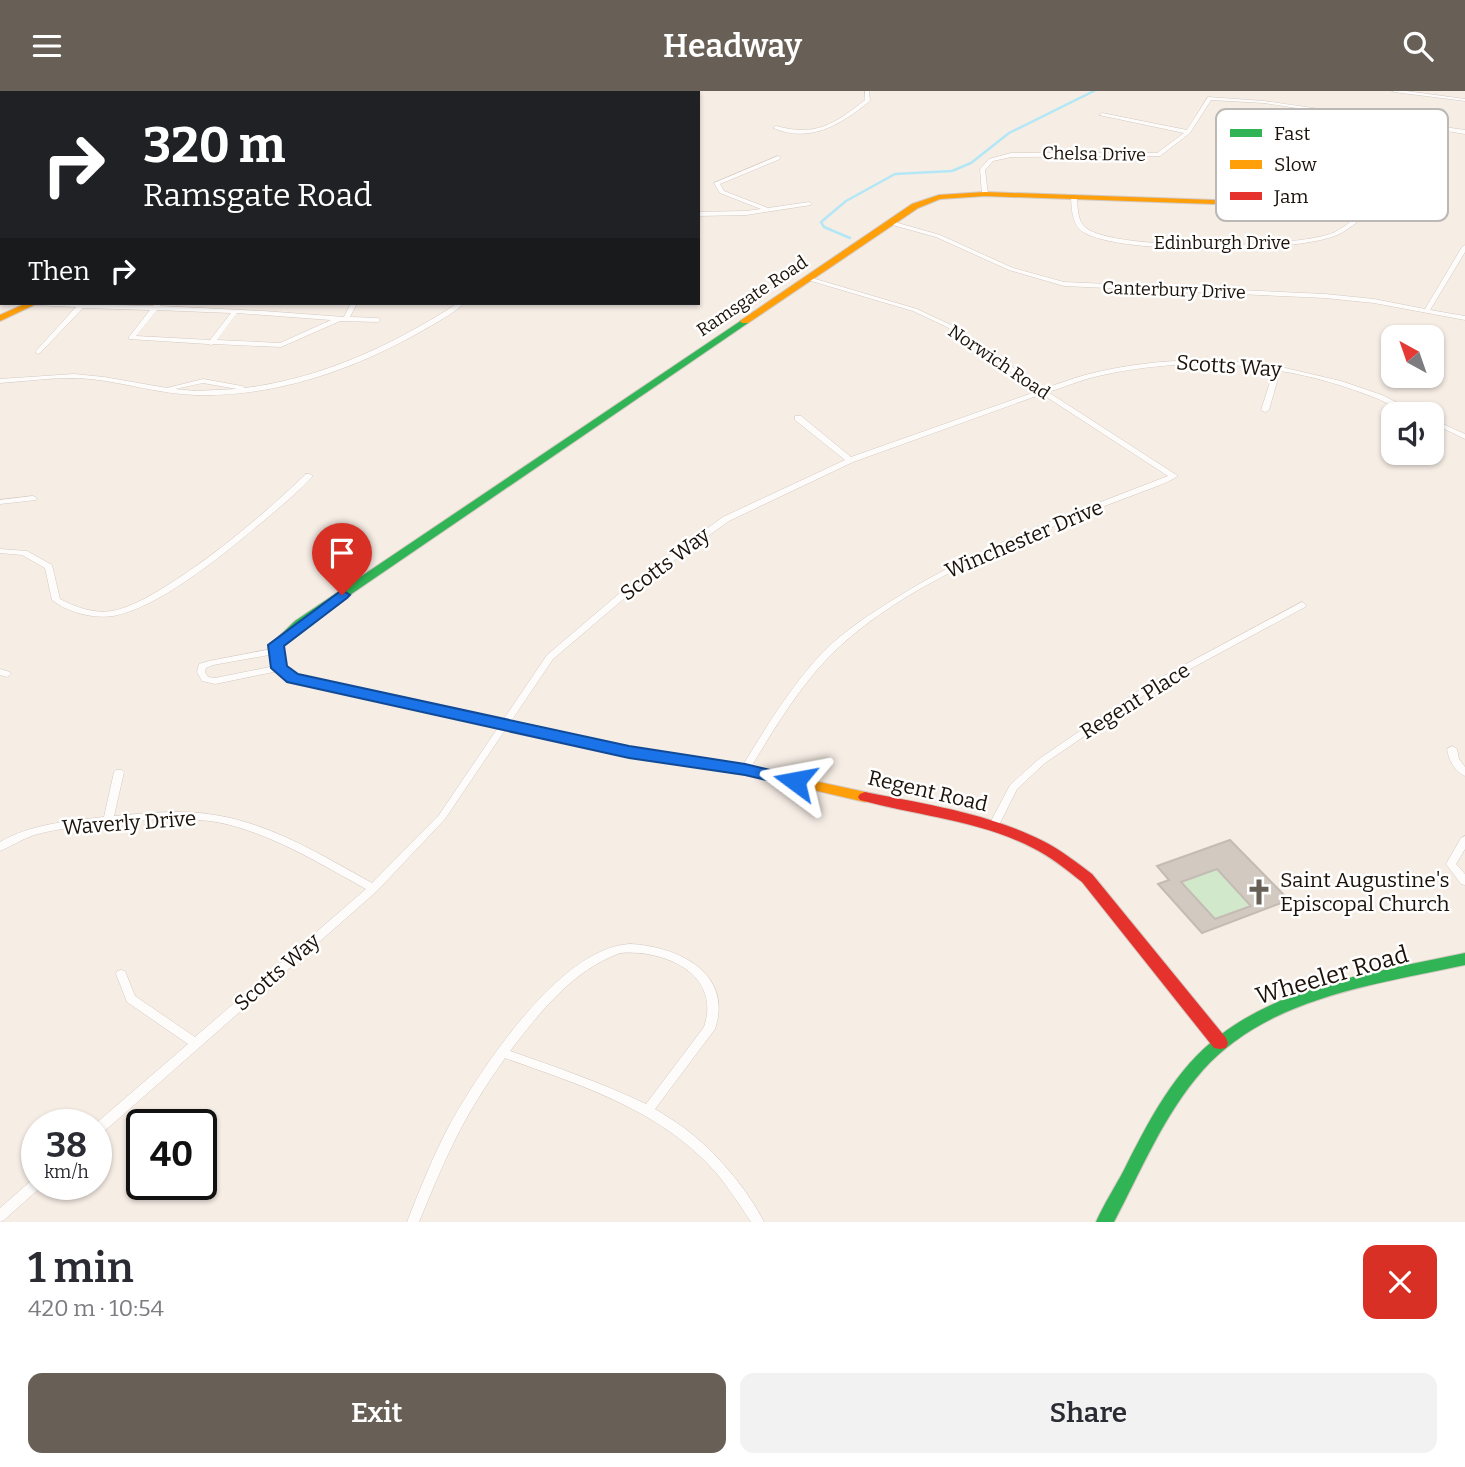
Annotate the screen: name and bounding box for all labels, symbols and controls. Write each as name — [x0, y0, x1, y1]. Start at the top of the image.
icon: menu — [28, 27, 66, 65]
text: Headway — [663, 27, 802, 65]
icon: search — [1399, 27, 1437, 65]
legend — [1216, 109, 1448, 221]
text: 320 m — [143, 116, 286, 175]
icon: right — [28, 119, 119, 210]
text: Fast — [1274, 122, 1311, 145]
street label: Chelsa Drive — [1042, 142, 1146, 166]
text: Slow — [1274, 153, 1317, 176]
text: Ramsgate Road — [143, 176, 372, 214]
text: Jam — [1273, 185, 1308, 208]
street label: Edinburgh Drive — [1154, 232, 1290, 254]
street label: Ramsgate Road — [692, 251, 812, 341]
icon: right — [104, 252, 142, 290]
text: Then — [28, 256, 90, 287]
street label: Canterbury Drive — [1102, 277, 1246, 303]
street label: Norwich Road — [944, 320, 1054, 404]
north arrow — [1381, 325, 1444, 389]
map controls — [1381, 325, 1444, 465]
street label: Scotts Way — [1175, 349, 1284, 383]
button: sound — [1381, 402, 1444, 465]
street label: Winchester Drive — [941, 494, 1107, 584]
street label: Scotts Way — [615, 521, 716, 606]
pin — [312, 523, 372, 595]
icon: arrive — [323, 534, 361, 572]
street label: Regent Place — [1075, 657, 1195, 745]
position arrow — [758, 744, 832, 818]
street label: Regent Road — [866, 765, 990, 817]
street label: Waverly Drive — [61, 805, 197, 841]
place label: Saint Augustine's Episcopal Church — [1280, 867, 1450, 917]
church icon: Saint Augustine's Episcopal Church — [1244, 877, 1274, 907]
street label: Scotts Way — [229, 927, 326, 1016]
street label: Wheeler Road — [1253, 940, 1411, 1010]
speed limit sign: 40 — [126, 1109, 217, 1200]
text: 38 — [46, 1124, 87, 1166]
text: km/h — [44, 1161, 89, 1183]
text: 1 min — [28, 1243, 134, 1293]
button: close — [1363, 1245, 1437, 1319]
text: 420 m · 10:54 — [28, 1294, 164, 1322]
button: Exit — [28, 1373, 726, 1453]
button: Share — [740, 1373, 1437, 1453]

